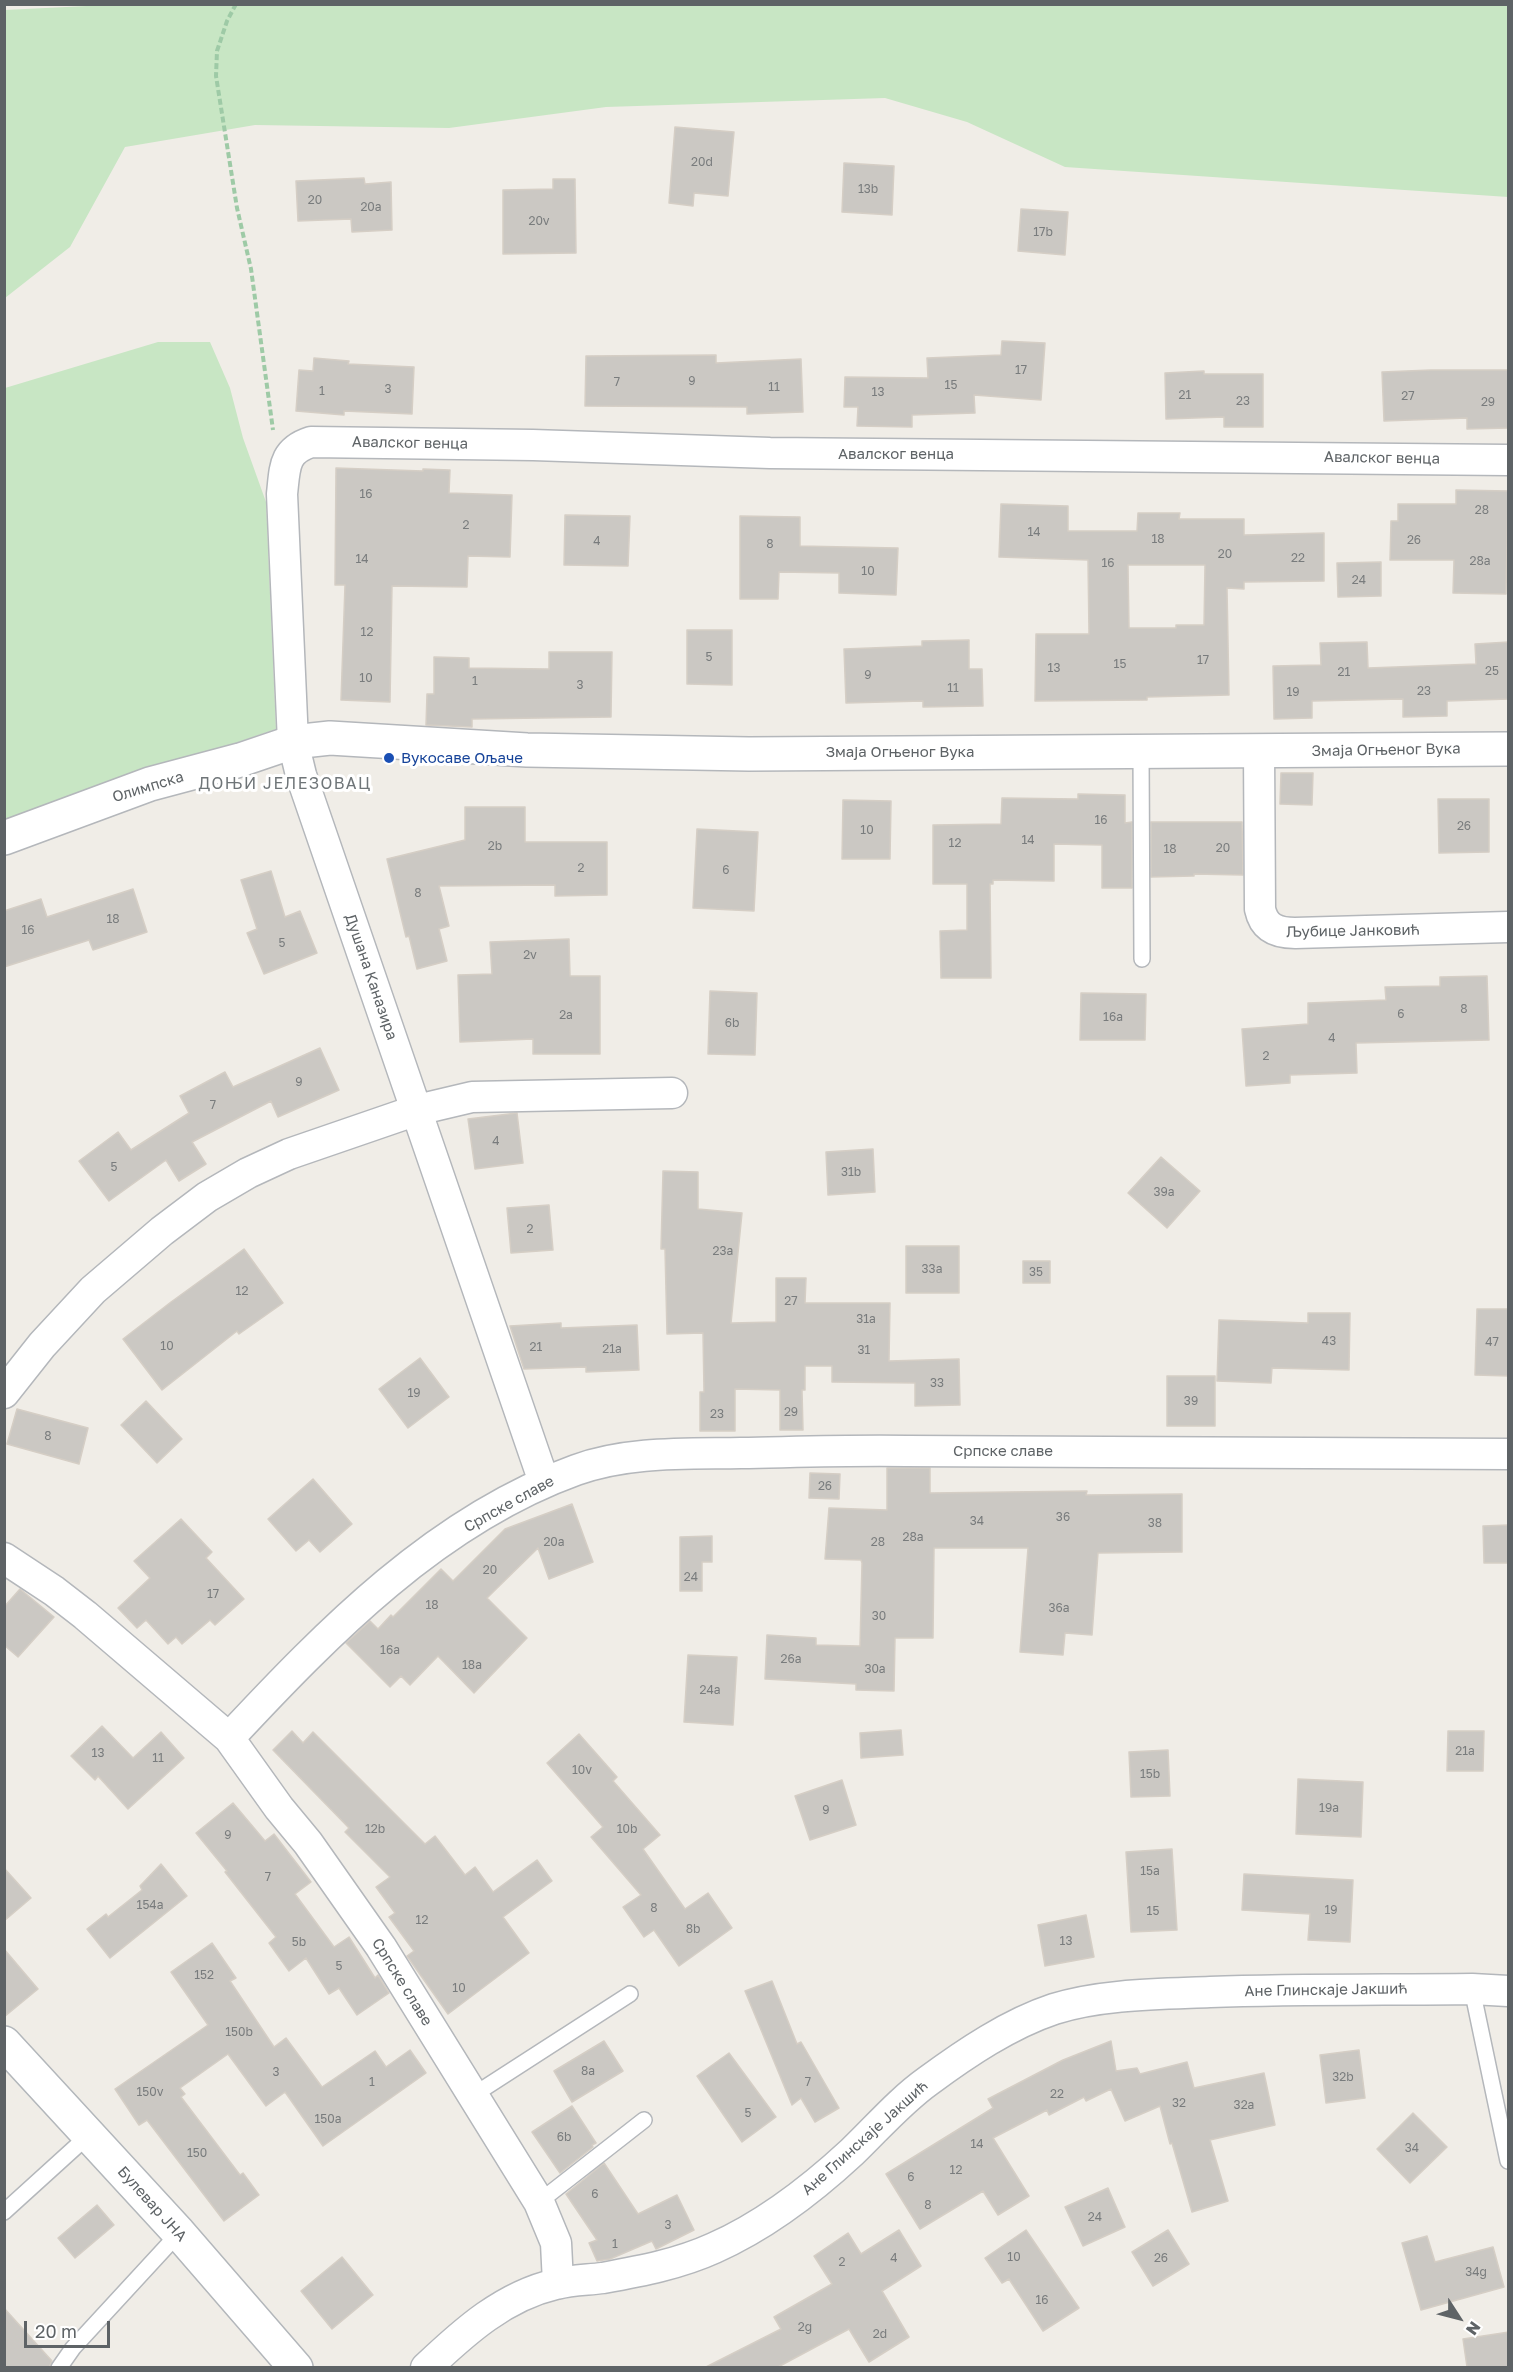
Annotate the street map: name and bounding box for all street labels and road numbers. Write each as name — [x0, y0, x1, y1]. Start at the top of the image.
street label: Авалског венца — [352, 433, 468, 453]
street label: Авалског венца — [838, 445, 954, 463]
street label: Авалског венца — [1324, 448, 1440, 468]
street label: Змаја Огњеног Вука — [1311, 740, 1461, 760]
street label: Змаја Огњеног Вука — [825, 743, 975, 761]
street label: Олимпска — [110, 768, 186, 806]
street label: Душана Каназира — [341, 912, 401, 1042]
street label: Љубице Јанковић — [1286, 921, 1420, 941]
street label: Српске славе — [953, 1442, 1053, 1460]
street label: Српске славе — [461, 1472, 557, 1536]
street label: Српске славе — [368, 1935, 436, 2029]
street label: Ане Глинскаје Јакшић — [1244, 1980, 1408, 2000]
street label: Ане Глинскаје Јакшић — [798, 2077, 932, 2199]
street label: Булевар ЈНА — [114, 2163, 190, 2245]

